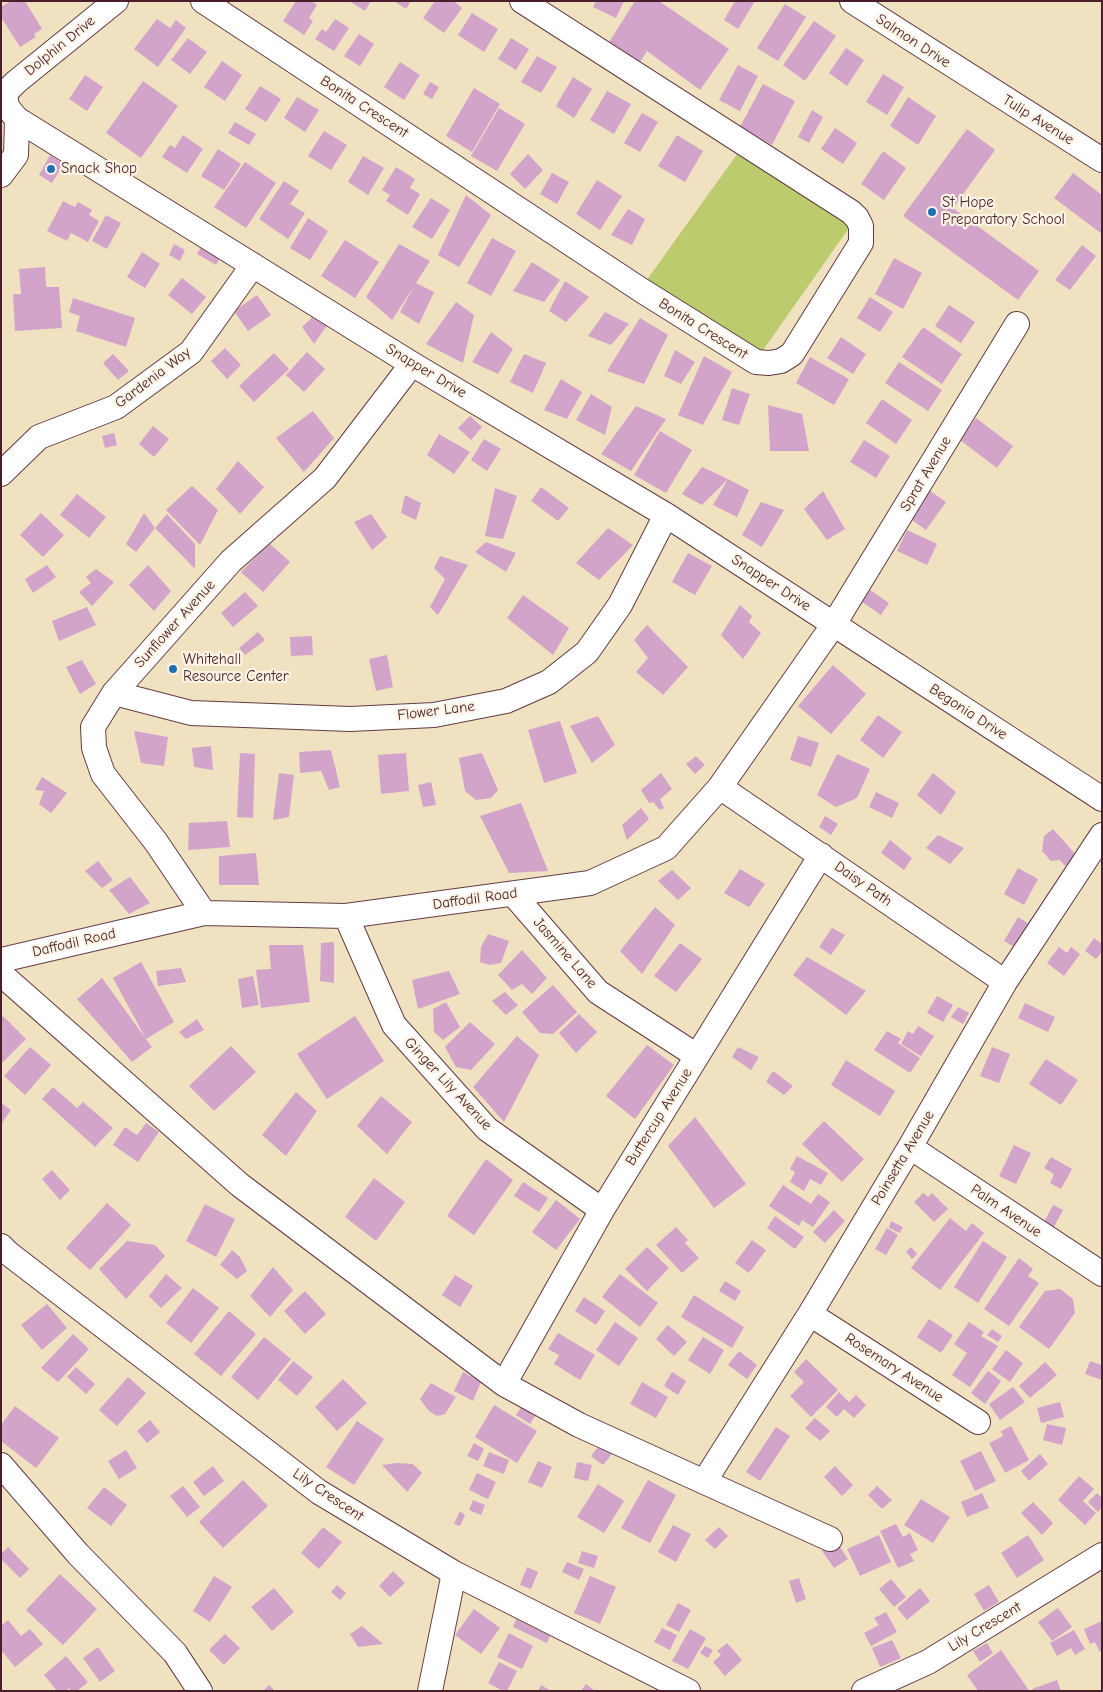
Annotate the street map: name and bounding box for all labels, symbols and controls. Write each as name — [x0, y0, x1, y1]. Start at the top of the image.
street label: Salmon Drive — [872, 10, 954, 72]
street label: Dolphin Drive — [21, 12, 99, 80]
street label: Bonita Crescent — [317, 72, 411, 142]
street label: Tulip Avenue — [999, 91, 1077, 149]
place label: Snack Shop — [61, 160, 137, 178]
marker: Snack Shop — [45, 163, 57, 175]
place label: St Hope Preparatory School — [942, 194, 1065, 229]
marker: St Hope Preparatory School — [926, 206, 938, 218]
street label: Bonita Crescent — [655, 294, 751, 364]
street label: Snapper Drive — [382, 340, 470, 402]
street label: Gardenia Way — [112, 344, 194, 412]
street label: Sprat Avenue — [896, 433, 956, 515]
street label: Snapper Drive — [728, 551, 814, 615]
street label: Sunflower Avenue — [131, 576, 219, 672]
place label: Whitehall Resource Center — [183, 651, 289, 686]
marker: Whitehall Resource Center — [167, 663, 179, 675]
street label: Begonia Drive — [926, 680, 1010, 744]
street label: Flower Lane — [396, 697, 476, 725]
street label: Daisy Path — [831, 858, 895, 910]
street label: Daffodil Road — [432, 884, 518, 914]
street label: Jasmine Lane — [529, 914, 601, 992]
street label: Daffodil Road — [30, 925, 118, 961]
street label: Ginger Lily Avenue — [400, 1034, 496, 1134]
street label: Buttercup Avenue — [622, 1065, 696, 1169]
street label: Poinsetta Avenue — [868, 1107, 938, 1209]
street label: Palm Avenue — [967, 1181, 1045, 1241]
street label: Rosemary Avenue — [841, 1329, 947, 1407]
street label: Lily Crescent — [289, 1465, 367, 1525]
street label: Lily Crescent — [945, 1598, 1025, 1656]

